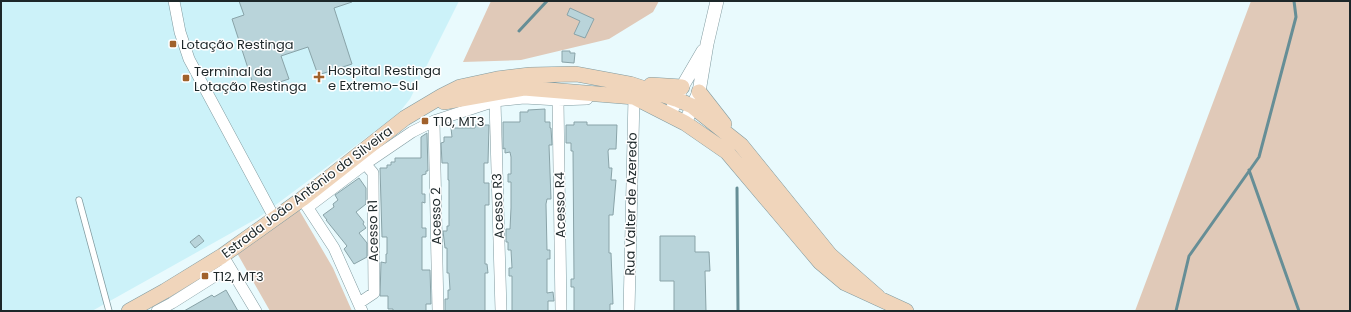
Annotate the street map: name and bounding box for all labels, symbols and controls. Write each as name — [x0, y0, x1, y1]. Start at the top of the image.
place label: Lotação Restinga — [181, 35, 294, 54]
marker: Lotação Restinga — [168, 39, 178, 49]
place label: Hospital Restinga e Extremo-Sul — [328, 61, 441, 95]
place label: Terminal da Lotação Restinga — [194, 62, 307, 96]
marker: Hospital Restinga e Extremo-Sul — [313, 71, 325, 83]
marker: Terminal da Lotação Restinga — [181, 73, 191, 83]
place label: T10, MT3 — [433, 112, 484, 131]
marker: T10, MT3 — [420, 116, 430, 126]
street label: Estrada João Antônio da Silveira — [218, 121, 396, 263]
street label: Rua Valter de Azeredo — [620, 132, 642, 276]
street label: Acesso R4 — [550, 172, 570, 238]
street label: Acesso R3 — [487, 173, 509, 239]
street label: Acesso 2 — [426, 187, 446, 245]
street label: Acesso R1 — [363, 200, 383, 262]
place label: T12, MT3 — [213, 267, 264, 286]
marker: T12, MT3 — [200, 271, 210, 281]

